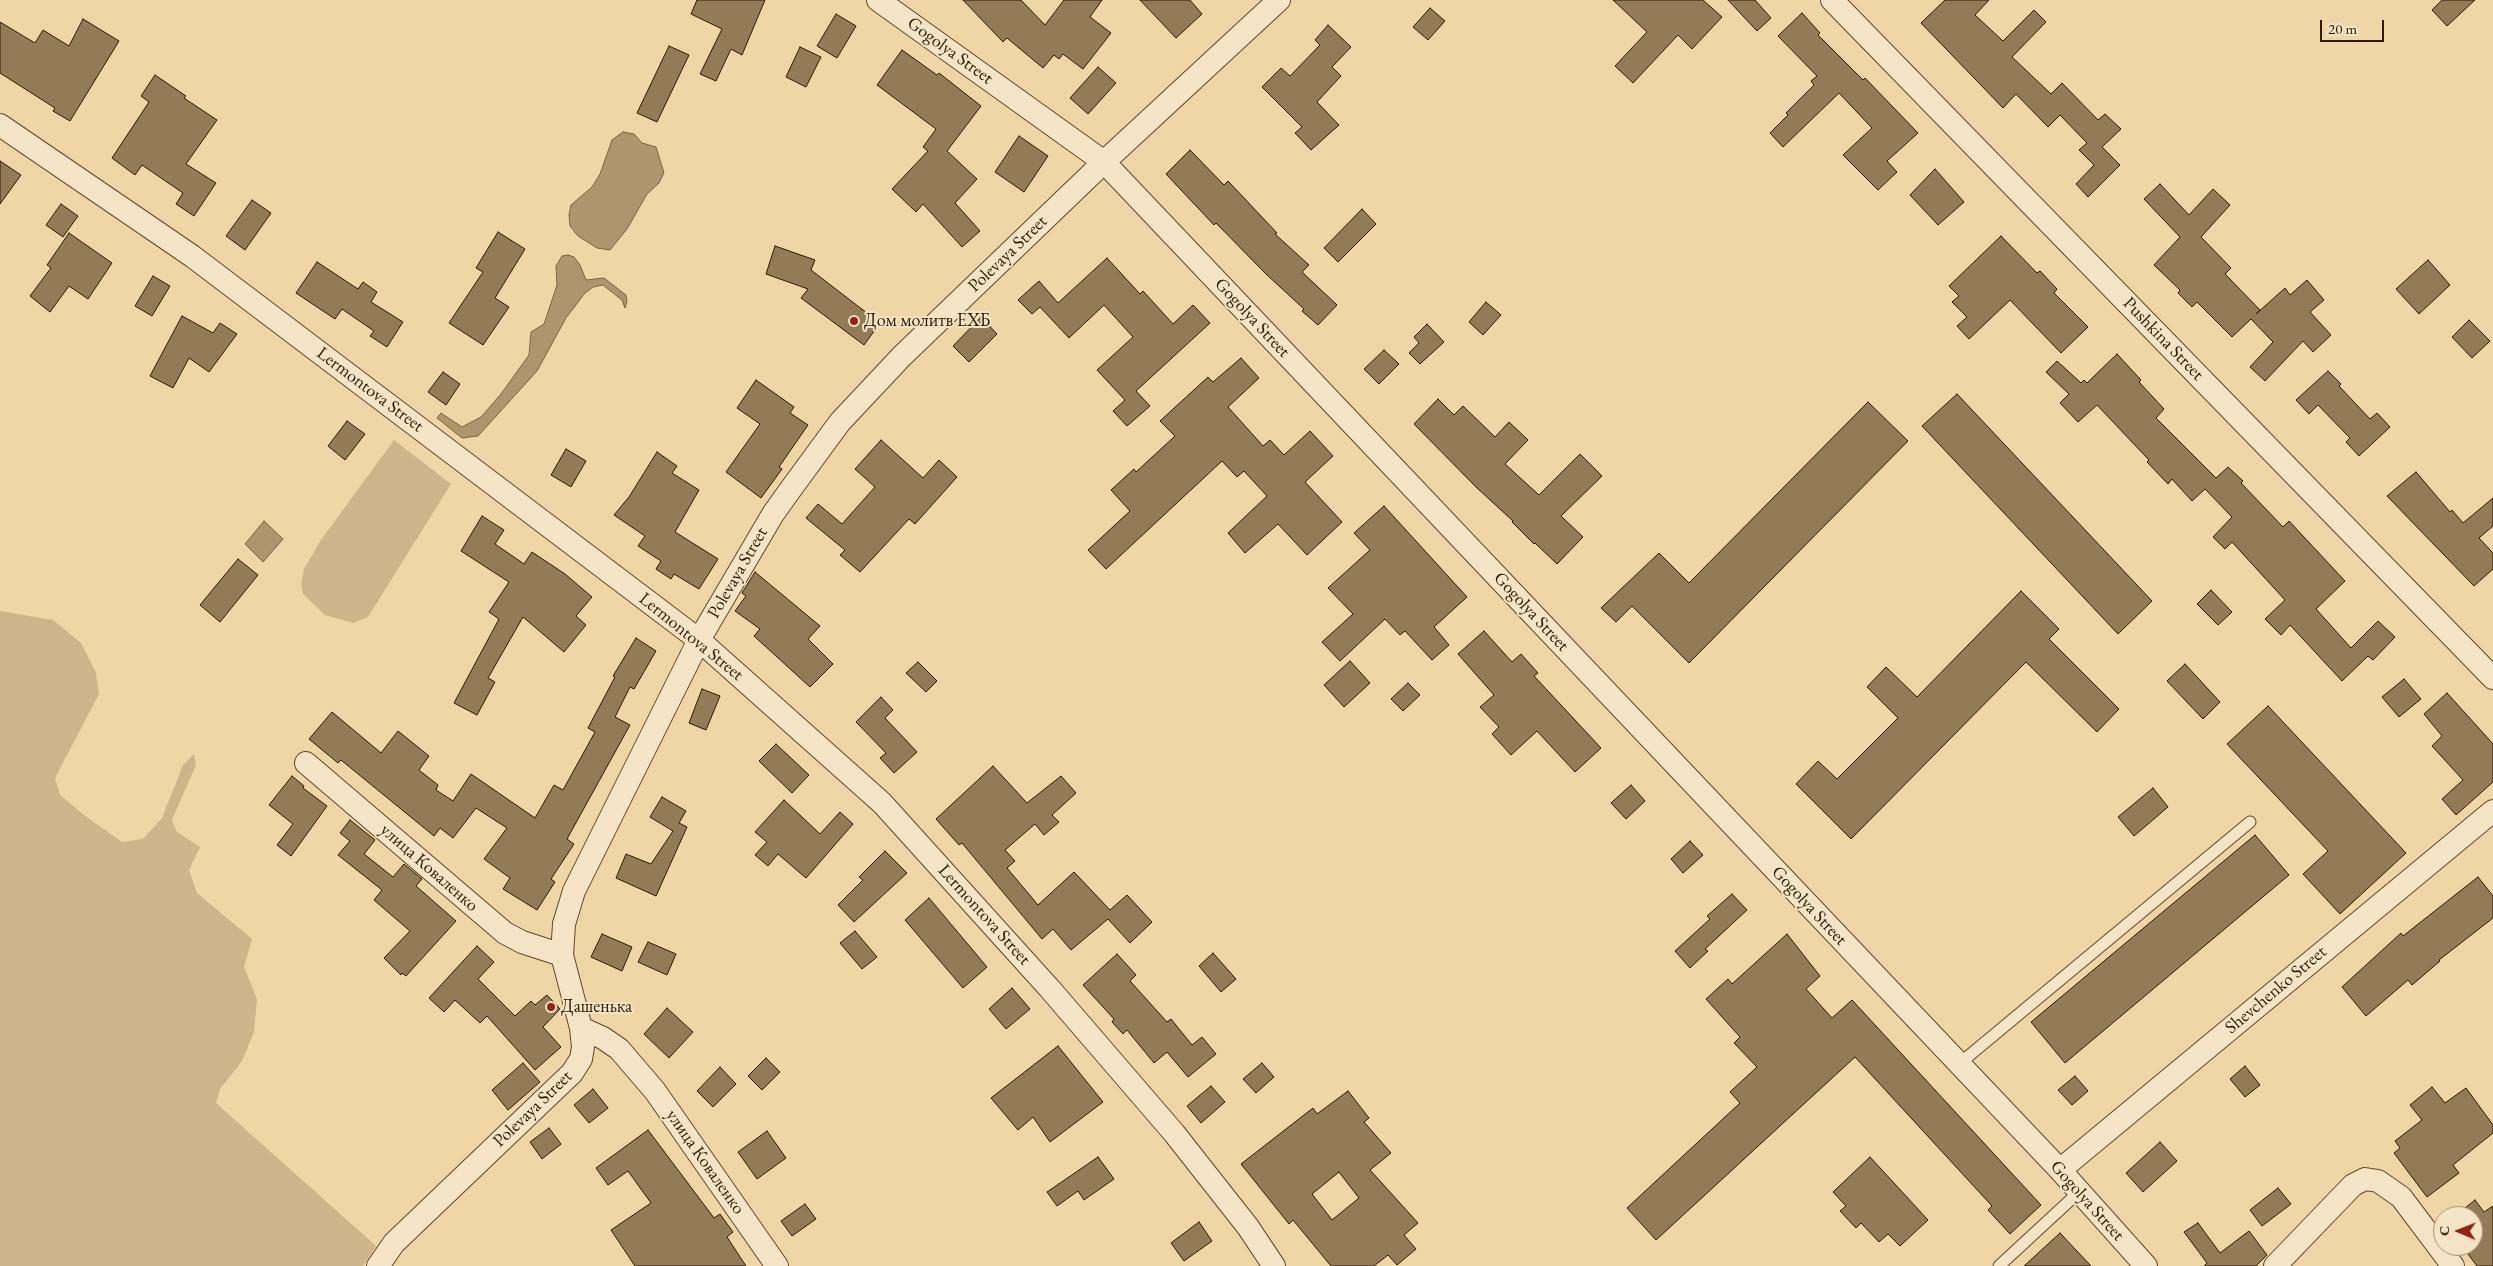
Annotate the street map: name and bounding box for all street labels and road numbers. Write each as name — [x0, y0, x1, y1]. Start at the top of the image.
street label: Gogolya Street — [903, 13, 997, 89]
street label: Polevaya Street — [964, 211, 1052, 297]
street label: Gogolya Street — [1210, 274, 1294, 362]
street label: Pushkina Street — [2118, 293, 2208, 385]
street label: Lermontova Street — [312, 343, 428, 437]
street label: Polevaya Street — [703, 524, 773, 622]
street label: Gogolya Street — [1489, 568, 1573, 656]
street label: Lermontova Street — [634, 588, 748, 686]
street label: улица Коваленко — [375, 819, 483, 917]
street label: Lermontova Street — [933, 860, 1035, 970]
street label: Gogolya Street — [1767, 862, 1851, 950]
street label: Shevchenko Street — [2221, 941, 2331, 1039]
street label: Polevaya Street — [489, 1066, 577, 1152]
street label: улица Коваленко — [661, 1105, 749, 1219]
street label: Gogolya Street — [2045, 1156, 2129, 1246]

